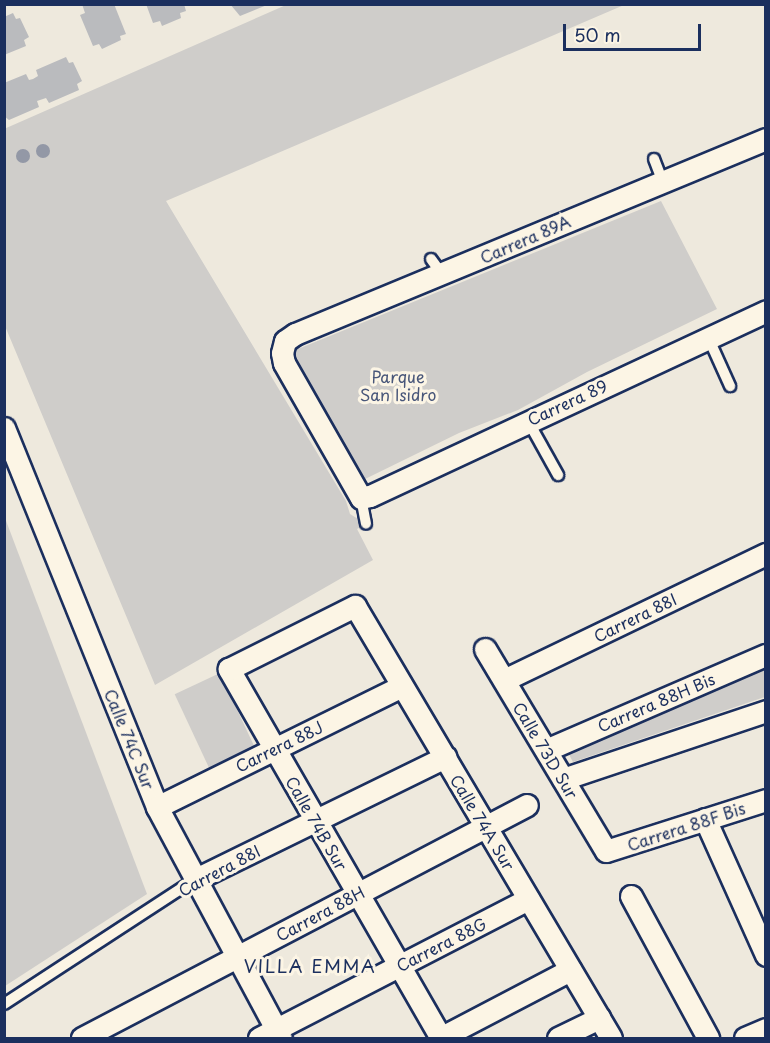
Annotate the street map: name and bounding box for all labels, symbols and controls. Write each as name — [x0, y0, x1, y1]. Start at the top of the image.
scale bar — [566, 12, 704, 50]
text: 50 m — [574, 21, 621, 48]
street label: Carrera 89A — [476, 211, 574, 267]
park label: Parque San Isidro — [360, 366, 436, 404]
street label: Carrera 89 — [524, 375, 610, 429]
street label: Carrera 88I — [590, 588, 680, 646]
street label: Carrera 88H Bis — [594, 668, 718, 736]
street label: Calle 74C Sur — [101, 686, 159, 792]
street label: Calle 73D Sur — [510, 699, 582, 801]
street label: Carrera 88J — [232, 716, 326, 776]
street label: Calle 74A Sur — [447, 771, 519, 873]
street label: Calle 74B Sur — [282, 773, 352, 873]
street label: Carrera 88F Bis — [624, 798, 748, 854]
street label: Carrera 88I — [174, 840, 264, 900]
street label: Carrera 88H — [272, 881, 368, 945]
street label: Carrera 88G — [392, 913, 490, 975]
district label: VILLA EMMA — [244, 955, 376, 977]

